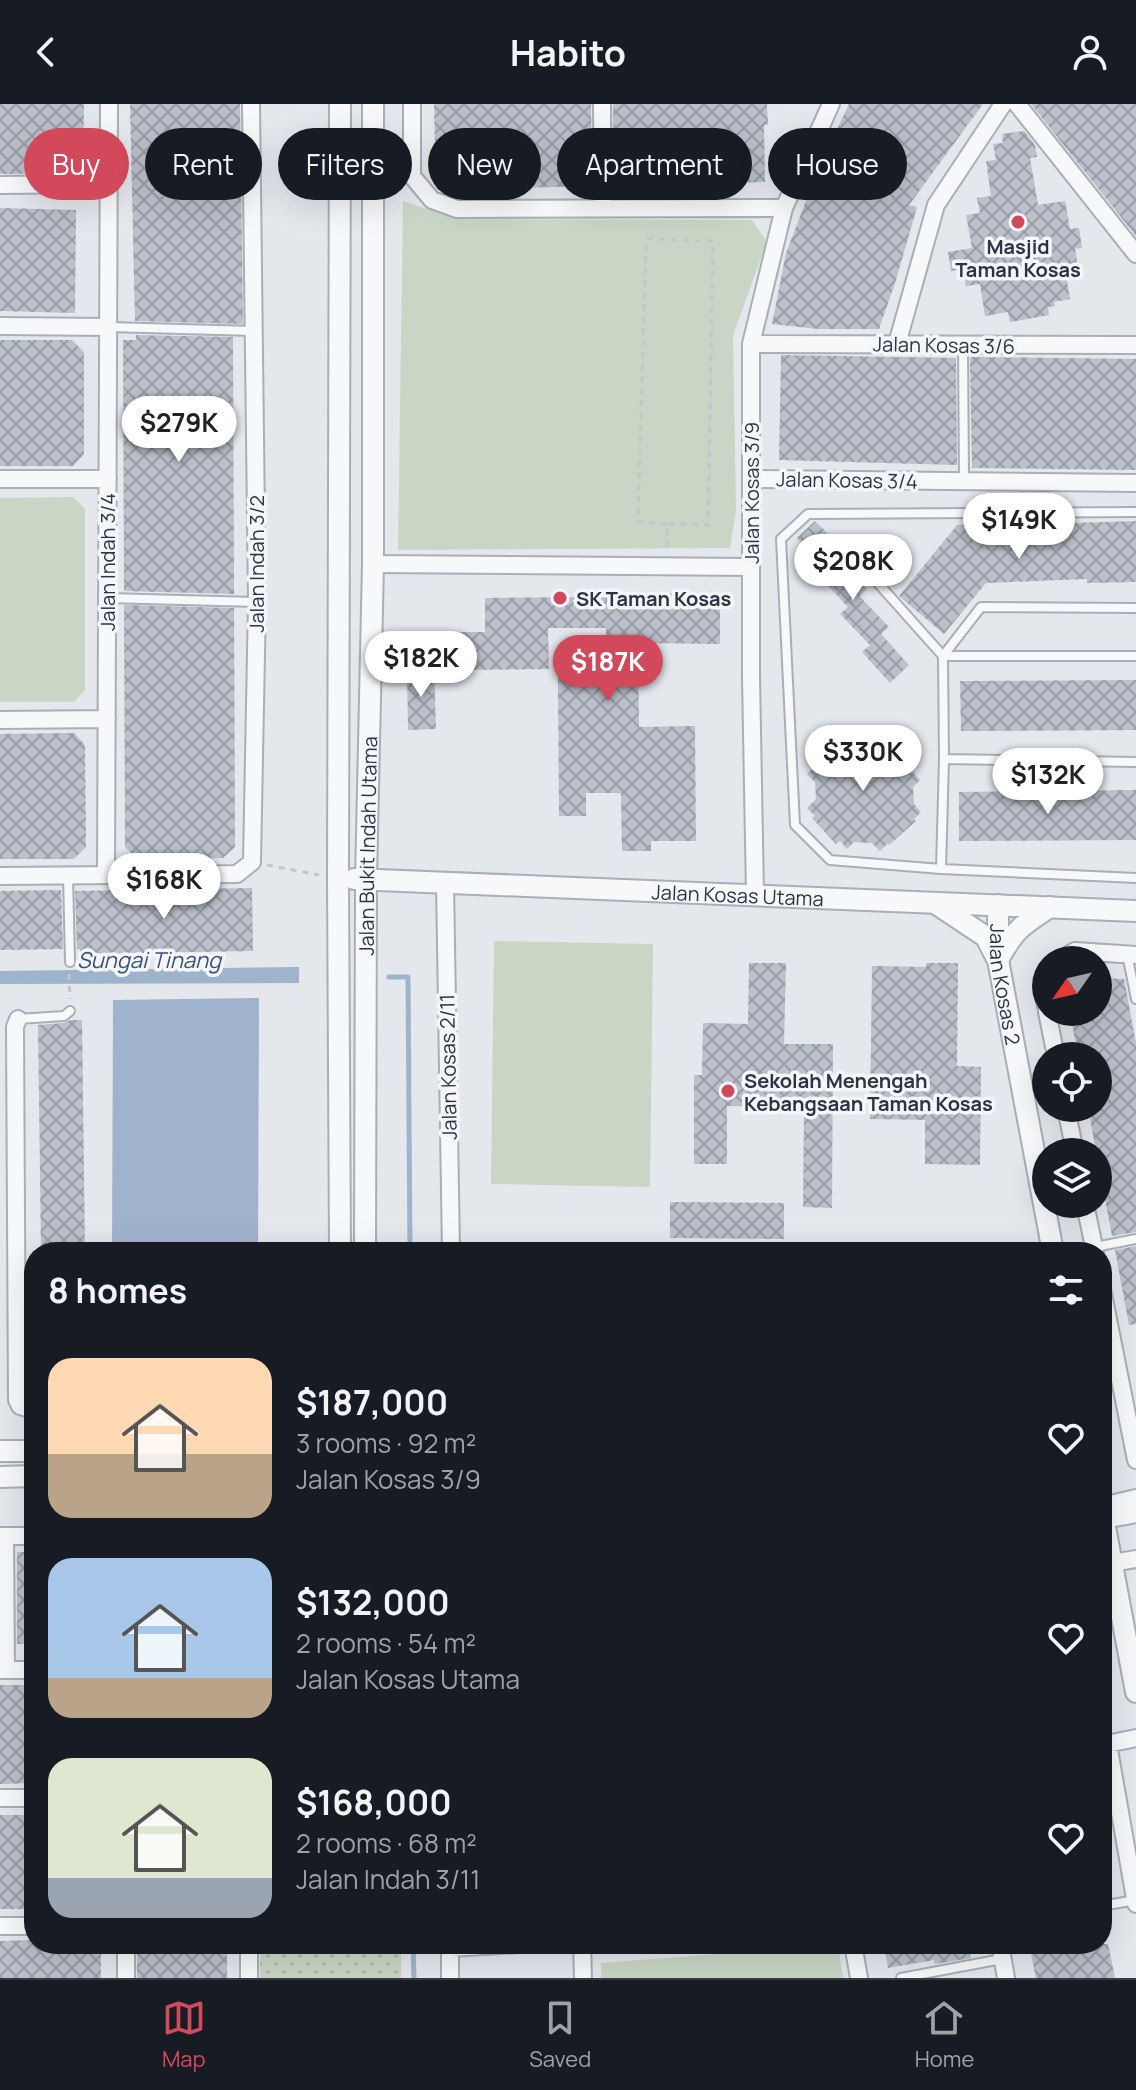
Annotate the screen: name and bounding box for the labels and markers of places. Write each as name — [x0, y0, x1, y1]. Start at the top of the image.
marker: Masjid Taman Kosas — [1009, 213, 1027, 231]
place label: Masjid Taman Kosas — [955, 233, 1081, 283]
pin: $279K — [123, 396, 235, 464]
pin: $149K — [963, 493, 1075, 561]
pin: $208K — [797, 534, 909, 602]
place label: SK Taman Kosas — [576, 585, 732, 612]
marker: SK Taman Kosas — [551, 589, 569, 607]
pin: $182K — [365, 631, 477, 699]
pin: $187K — [552, 635, 664, 703]
pin: $330K — [807, 725, 919, 793]
pin: $132K — [992, 748, 1104, 816]
pin: $168K — [108, 853, 220, 921]
place label: Sekolah Menengah Kebangsaan Taman Kosas — [744, 1067, 993, 1117]
marker: Sekolah Menengah Kebangsaan Taman Kosas — [719, 1082, 737, 1100]

